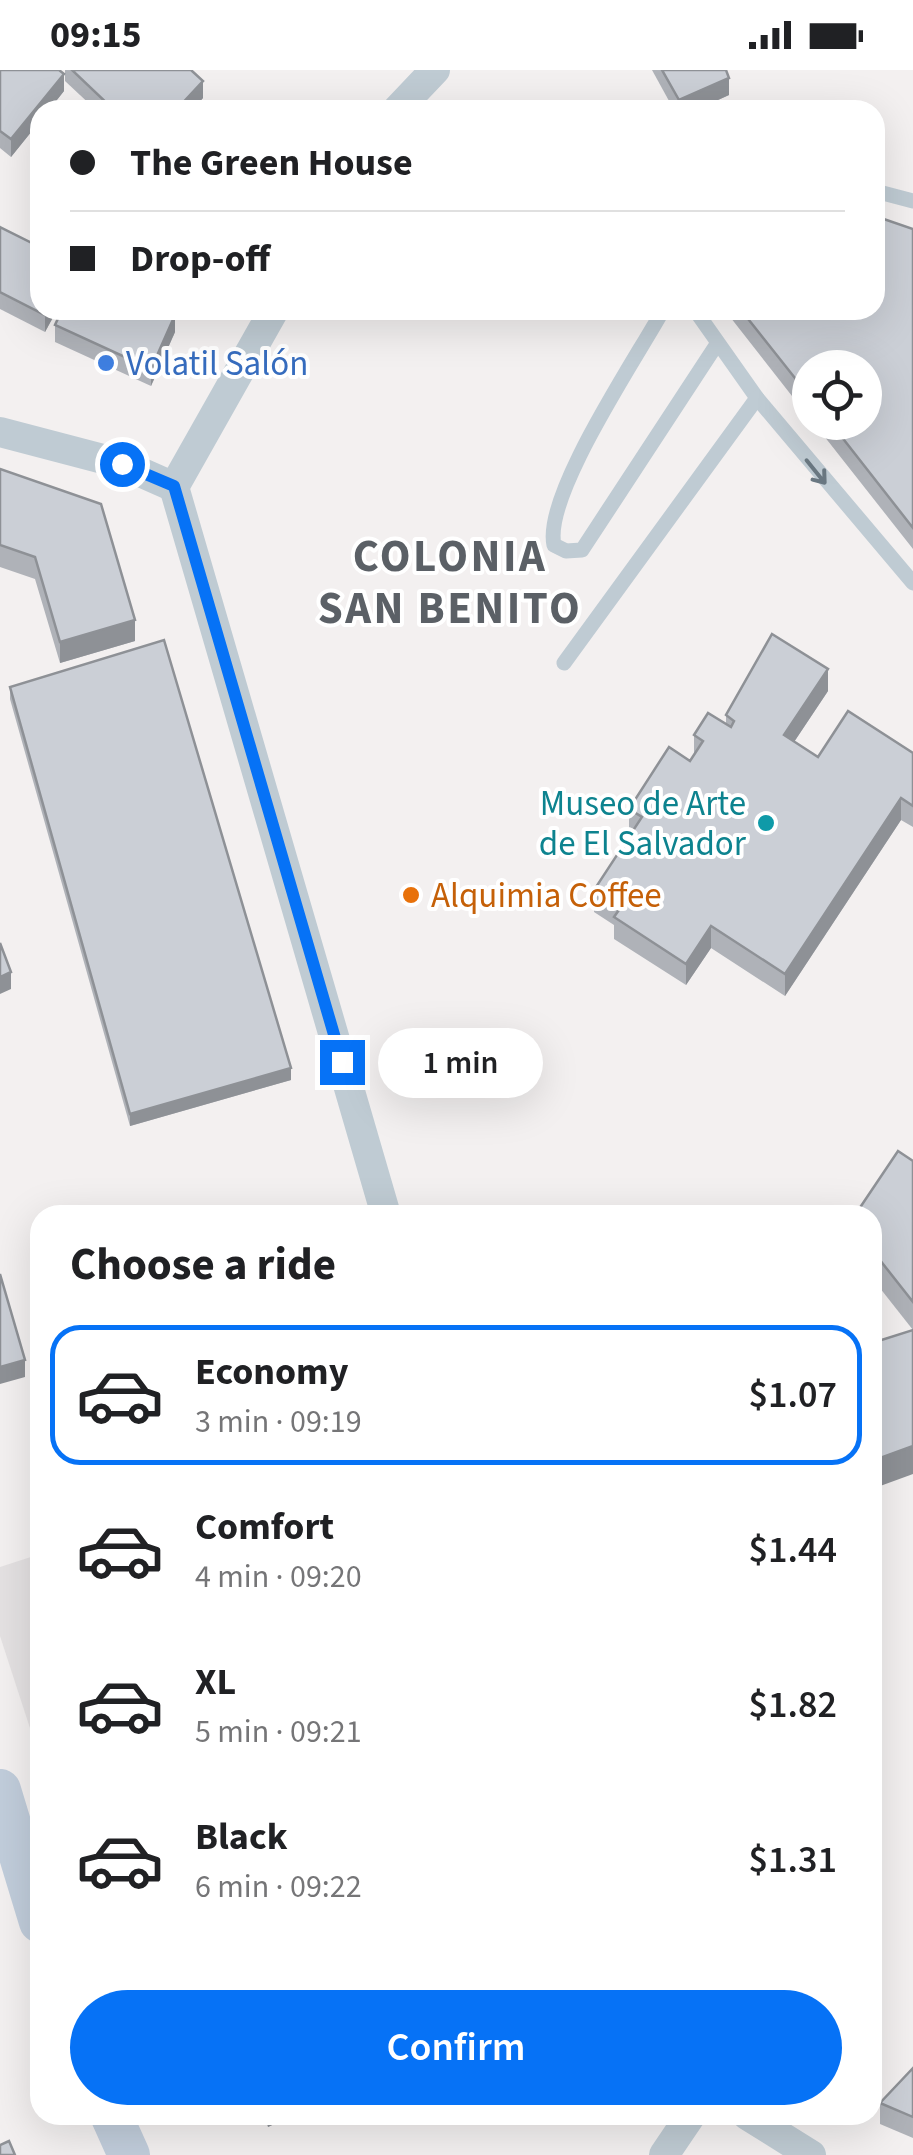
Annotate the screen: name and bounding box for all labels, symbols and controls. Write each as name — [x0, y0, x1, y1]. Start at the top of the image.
text: 09:15 — [50, 8, 142, 62]
text: The Green House — [130, 136, 413, 190]
text: Drop-off — [130, 232, 270, 286]
place label: Volatil Salón — [126, 339, 308, 389]
map controls — [792, 350, 882, 440]
button: locate — [792, 350, 882, 440]
marker: Volatil Salón — [95, 352, 117, 374]
route start — [100, 442, 145, 487]
one-way arrow — [805, 458, 826, 485]
district label: COLONIA SAN BENITO — [318, 525, 582, 641]
place label: Museo de Arte de El Salvador — [539, 779, 747, 869]
marker: Museo de Arte de El Salvador — [755, 812, 777, 834]
place label: Alquimia Coffee — [431, 871, 662, 921]
marker: Alquimia Coffee — [400, 884, 422, 906]
callout: 1 min — [377, 1027, 542, 1097]
route end — [320, 1040, 365, 1085]
text: 1 min — [422, 1040, 499, 1086]
text: Choose a ride — [70, 1233, 336, 1297]
text: Economy — [195, 1345, 348, 1399]
icon: car — [75, 1350, 165, 1440]
text: $1.07 — [749, 1368, 837, 1422]
text: 3 min · 09:19 — [195, 1399, 362, 1445]
text: Comfort — [195, 1500, 334, 1554]
icon: car — [75, 1505, 165, 1595]
text: $1.44 — [749, 1523, 837, 1577]
text: 4 min · 09:20 — [195, 1554, 362, 1600]
text: XL — [195, 1655, 236, 1709]
icon: car — [75, 1660, 165, 1750]
text: $1.82 — [749, 1678, 837, 1732]
text: 5 min · 09:21 — [195, 1709, 362, 1755]
text: Black — [195, 1810, 288, 1864]
icon: car — [75, 1815, 165, 1905]
text: $1.31 — [749, 1833, 837, 1887]
text: 6 min · 09:22 — [195, 1864, 362, 1910]
button: Confirm — [70, 1990, 842, 2105]

